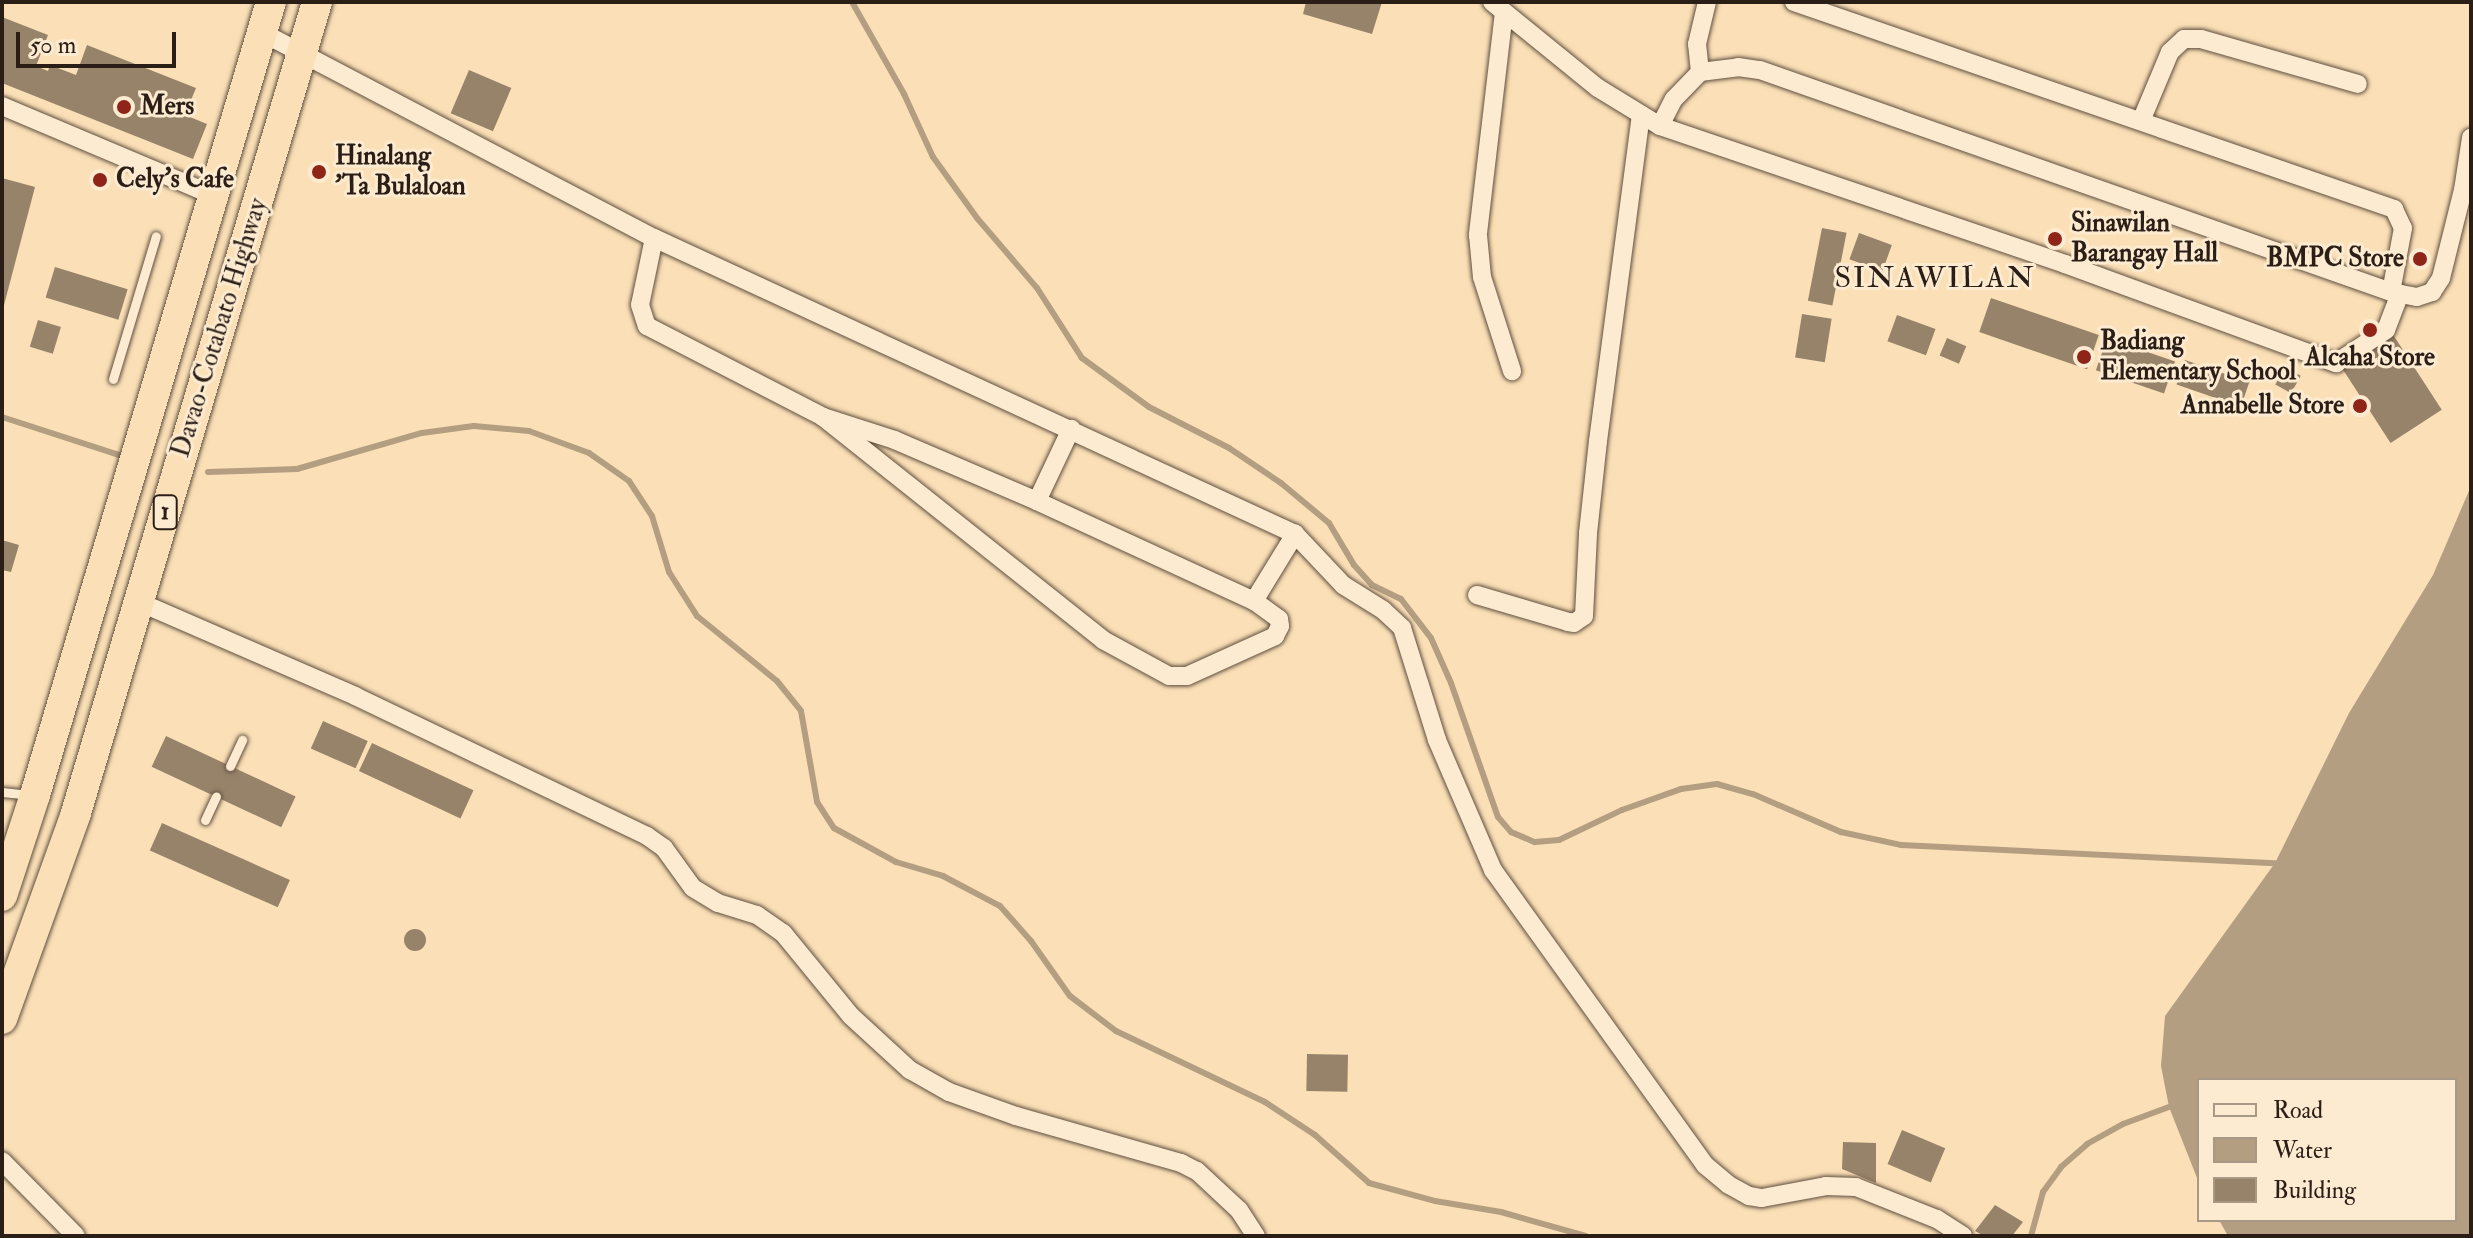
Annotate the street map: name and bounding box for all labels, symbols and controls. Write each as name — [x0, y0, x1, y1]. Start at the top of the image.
scale bar — [20, 16, 180, 66]
text: 50 m — [30, 30, 76, 61]
place label: Mers — [140, 91, 194, 123]
marker: Mers — [115, 98, 133, 116]
place label: Hinalang 'Ta Bulaloan — [335, 141, 466, 202]
marker: Hinalang 'Ta Bulaloan — [310, 163, 328, 181]
place label: Cely's Cafe — [116, 164, 234, 196]
marker: Cely's Cafe — [91, 171, 109, 189]
street label: Davao-Cotabato Highway — [166, 195, 274, 461]
place label: Sinawilan Barangay Hall — [2071, 208, 2218, 270]
marker: Sinawilan Barangay Hall — [2046, 230, 2064, 248]
place label: BMPC Store — [2266, 243, 2404, 275]
marker: BMPC Store — [2411, 250, 2429, 268]
district label: SINAWILAN — [1834, 260, 2036, 296]
marker: Alcaha Store — [2361, 321, 2379, 339]
place label: Badiang Elementary School — [2100, 326, 2296, 388]
place label: Alcaha Store — [2305, 342, 2435, 374]
marker: Badiang Elementary School — [2075, 348, 2093, 366]
place label: Annabelle Store — [2181, 390, 2344, 422]
marker: Annabelle Store — [2351, 397, 2369, 415]
road number: 1 — [151, 492, 179, 532]
legend — [2197, 1078, 2457, 1222]
text: Road — [2273, 1095, 2323, 1126]
text: Water — [2273, 1135, 2332, 1166]
text: Building — [2273, 1175, 2356, 1206]

